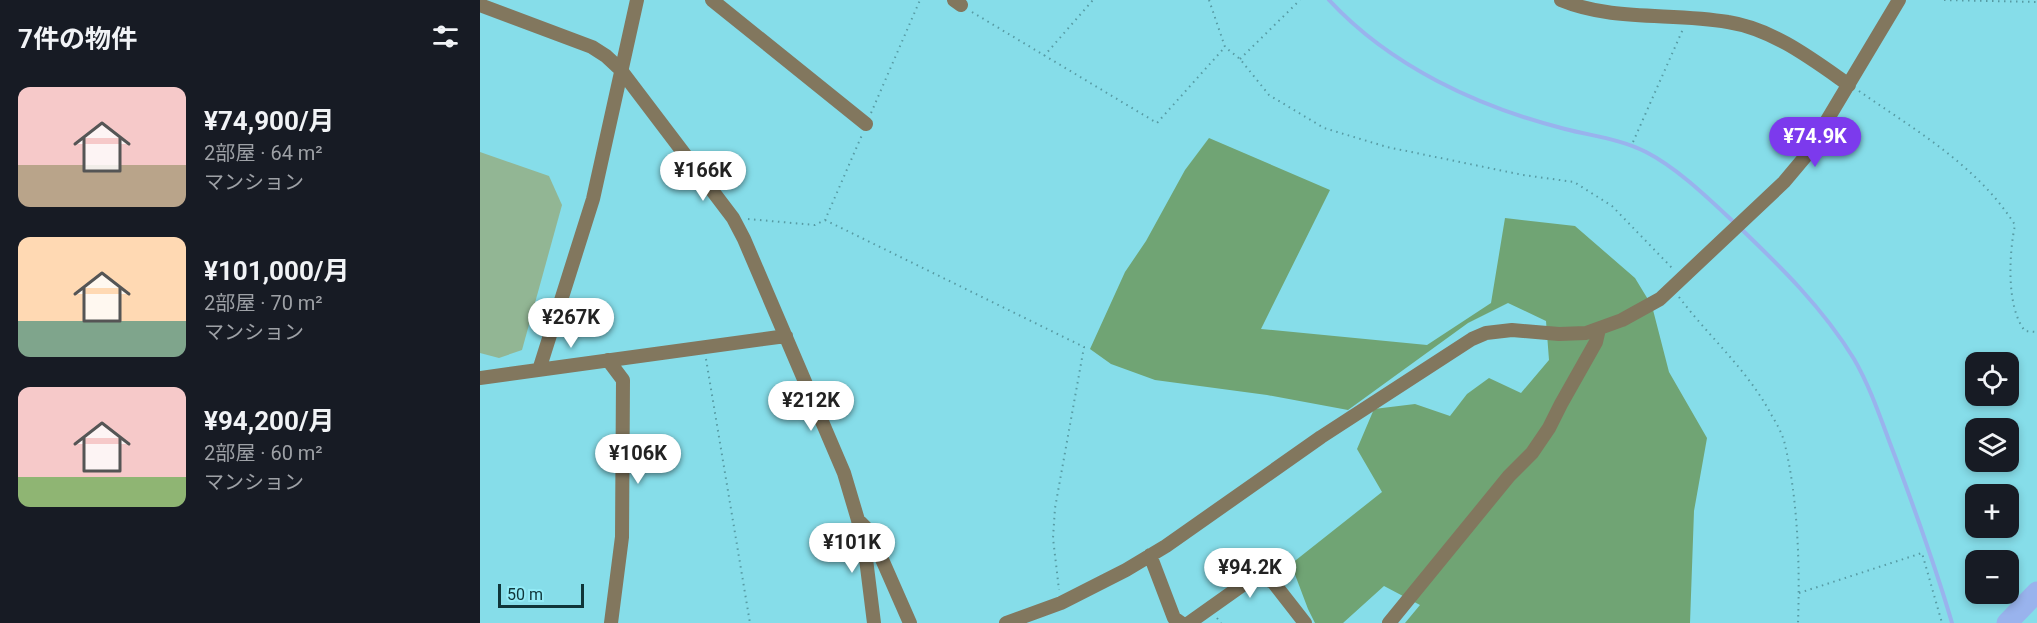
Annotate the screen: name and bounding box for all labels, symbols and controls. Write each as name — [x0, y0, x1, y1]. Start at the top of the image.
icon: filters — [429, 20, 462, 53]
text: 7件の物件 — [18, 24, 137, 54]
text: ¥74,900/月 — [204, 106, 335, 136]
icon: home — [66, 111, 138, 183]
pin: ¥74.9K — [1766, 117, 1864, 168]
text: ¥74.9K — [1783, 124, 1847, 148]
text: 2部屋 · 64 m² — [204, 141, 323, 165]
pin: ¥166K — [661, 151, 745, 202]
text: ¥166K — [674, 158, 732, 182]
text: マンション — [204, 170, 304, 194]
text: ¥101,000/月 — [204, 256, 350, 286]
icon: home — [66, 261, 138, 333]
text: 2部屋 · 70 m² — [204, 291, 323, 315]
pin: ¥267K — [529, 298, 613, 349]
text: ¥267K — [542, 305, 600, 329]
text: マンション — [204, 320, 304, 344]
map controls — [1965, 352, 2019, 604]
button: locate — [1965, 352, 2019, 406]
pin: ¥212K — [769, 381, 853, 432]
text: ¥212K — [782, 388, 840, 412]
text: ¥94,200/月 — [204, 406, 335, 436]
icon: home — [66, 411, 138, 483]
button: layers — [1965, 418, 2019, 472]
pin: ¥106K — [596, 434, 680, 485]
text: 2部屋 · 60 m² — [204, 441, 323, 465]
text: ¥106K — [609, 441, 667, 465]
text: マンション — [204, 470, 304, 494]
button: + — [1965, 484, 2019, 538]
pin: ¥101K — [810, 523, 894, 574]
text: ¥101K — [823, 530, 881, 554]
pin: ¥94.2K — [1201, 548, 1299, 599]
button: − — [1965, 550, 2019, 604]
text: ¥94.2K — [1218, 555, 1282, 579]
scale bar — [498, 581, 584, 608]
text: 50 m — [507, 585, 543, 604]

